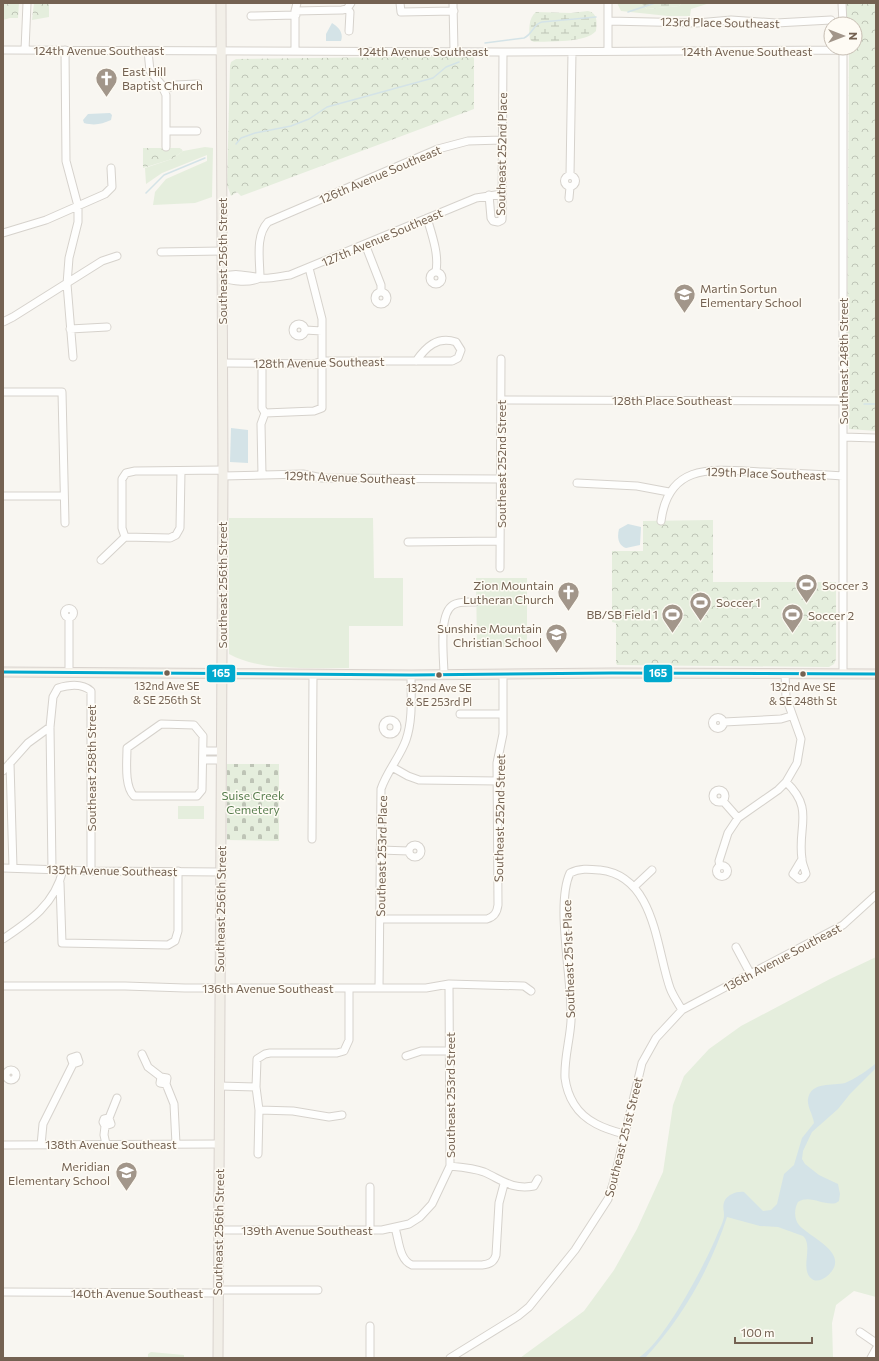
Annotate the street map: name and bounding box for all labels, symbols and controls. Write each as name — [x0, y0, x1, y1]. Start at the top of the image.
street label: 123rd Place Southeast — [660, 14, 780, 30]
north arrow — [823, 16, 863, 56]
text: N — [847, 32, 860, 40]
street label: 124th Avenue Southeast — [34, 43, 164, 57]
street label: 124th Avenue Southeast — [358, 44, 488, 58]
street label: 124th Avenue Southeast — [682, 44, 812, 58]
place label: East Hill Baptist Church — [122, 64, 203, 92]
church icon: East Hill Baptist Church — [94, 65, 120, 98]
street label: Southeast 252nd Place — [493, 92, 509, 216]
street label: 126th Avenue Southeast — [317, 142, 443, 206]
street label: Southeast 256th Street — [215, 198, 229, 324]
street label: 127th Avenue Southeast — [319, 205, 445, 269]
place label: Martin Sortun Elementary School — [700, 281, 802, 309]
school or university icon: Martin Sortun Elementary School — [671, 282, 697, 315]
street label: Southeast 248th Street — [836, 297, 850, 424]
street label: 128th Avenue Southeast — [253, 354, 385, 370]
street label: 128th Place Southeast — [612, 393, 732, 407]
street label: Southeast 252nd Street — [494, 400, 508, 528]
street label: 129th Place Southeast — [706, 464, 826, 482]
street label: 129th Avenue Southeast — [284, 468, 416, 486]
street label: Southeast 256th Street — [215, 522, 229, 648]
sports icon: Soccer 3 — [793, 572, 819, 605]
place label: Zion Mountain Lutheran Church — [463, 578, 554, 606]
place label: Soccer 3 — [822, 578, 868, 592]
church icon: Zion Mountain Lutheran Church — [556, 579, 582, 612]
sports icon: Soccer 1 — [688, 589, 714, 622]
place label: Soccer 1 — [716, 595, 761, 609]
sports icon: BB/SB Field 1 — [660, 601, 686, 634]
sports icon: Soccer 2 — [780, 602, 806, 635]
place label: BB/SB Field 1 — [586, 607, 658, 621]
place label: Soccer 2 — [808, 608, 854, 622]
place label: Sunshine Mountain Christian School — [437, 621, 542, 649]
school or university icon: Sunshine Mountain Christian School — [544, 622, 570, 655]
line badge: 165 — [206, 664, 236, 683]
line badge: 165 — [643, 664, 673, 683]
text: 165 — [212, 666, 230, 679]
text: 165 — [649, 666, 667, 679]
marker: 132nd Ave SE & SE 256th St — [162, 668, 172, 678]
marker: 132nd Ave SE & SE 248th St — [798, 669, 808, 679]
marker: 132nd Ave SE & SE 253rd Pl — [434, 670, 444, 680]
place label: 132nd Ave SE & SE 256th St — [133, 679, 202, 706]
place label: 132nd Ave SE & SE 248th St — [769, 680, 838, 707]
place label: 132nd Ave SE & SE 253rd Pl — [406, 681, 472, 708]
street label: Southeast 258th Street — [84, 705, 98, 831]
street label: Southeast 252nd Street — [491, 754, 507, 882]
park label: Suise Creek Cemetery — [222, 788, 285, 816]
street label: Southeast 253rd Place — [373, 795, 389, 917]
street label: Southeast 256th Street — [212, 845, 228, 973]
street label: 135th Avenue Southeast — [46, 862, 178, 878]
street label: Southeast 251st Place — [559, 900, 577, 1018]
street label: 136th Avenue Southeast — [721, 920, 843, 994]
street label: 136th Avenue Southeast — [202, 981, 334, 995]
street label: Southeast 253rd Street — [443, 1032, 457, 1158]
street label: Southeast 251st Street — [601, 1075, 645, 1198]
street label: 138th Avenue Southeast — [45, 1137, 177, 1151]
place label: Meridian Elementary School — [8, 1159, 110, 1187]
school or university icon: Meridian Elementary School — [113, 1160, 139, 1193]
street label: Southeast 256th Street — [210, 1168, 226, 1296]
street label: 139th Avenue Southeast — [241, 1223, 373, 1237]
street label: 140th Avenue Southeast — [71, 1286, 203, 1300]
scale bar — [735, 1319, 812, 1345]
text: 100 m — [741, 1325, 775, 1339]

